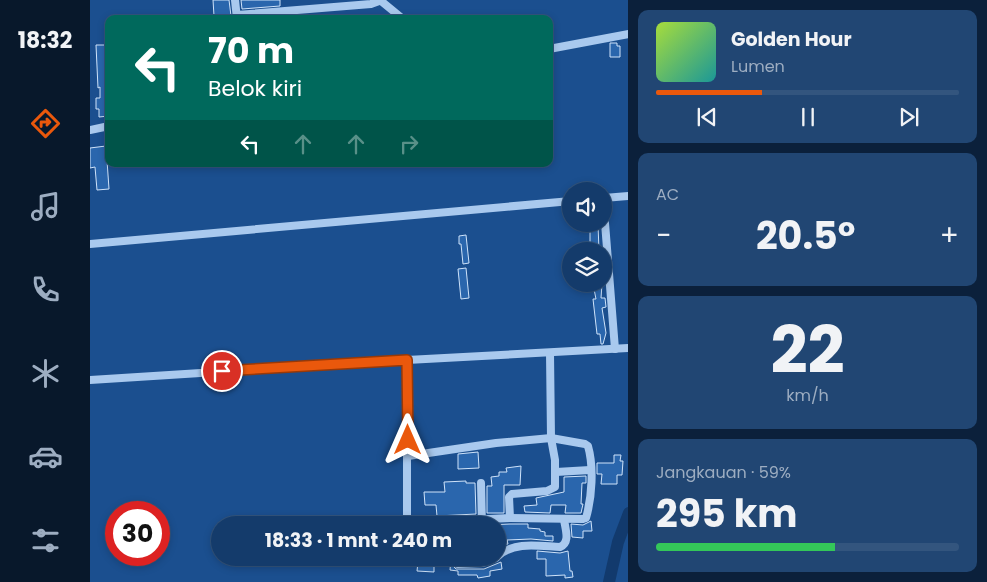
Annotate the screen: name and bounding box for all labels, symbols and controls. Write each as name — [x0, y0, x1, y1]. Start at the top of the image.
text: 18:32 — [18, 25, 72, 56]
text: 70 m — [208, 26, 294, 75]
text: Golden Hour — [731, 26, 852, 53]
icon: left — [125, 35, 190, 100]
text: Lumen — [731, 55, 785, 78]
text: Belok kiri — [208, 73, 302, 104]
icon: previous — [693, 103, 721, 131]
icon: pause — [794, 103, 822, 131]
icon: next — [895, 103, 923, 131]
icon: directions — [28, 106, 63, 141]
icon: left — [236, 130, 264, 158]
icon: ahead — [289, 130, 317, 158]
icon: ahead — [342, 130, 370, 158]
icon: right — [395, 130, 423, 158]
map controls — [562, 182, 612, 292]
button: sound — [562, 182, 612, 232]
text: AC — [656, 183, 679, 206]
icon: music — [28, 189, 63, 224]
text: 20.5° — [756, 209, 855, 262]
text: − — [656, 216, 671, 255]
text: + — [940, 216, 959, 255]
button: layers — [562, 242, 612, 292]
icon: phone — [28, 272, 63, 307]
text: 22 — [770, 305, 845, 396]
pin — [201, 350, 243, 392]
icon: climate — [28, 356, 63, 391]
icon: arrive — [208, 357, 236, 385]
text: km/h — [786, 384, 829, 407]
position arrow — [381, 413, 433, 465]
icon: car — [28, 439, 63, 474]
text: Jangkauan · 59% — [656, 461, 791, 484]
text: 295 km — [656, 487, 798, 540]
speed limit sign: 30 — [105, 501, 170, 566]
icon: filters — [28, 523, 63, 558]
text: 18:33 · 1 mnt · 240 m — [265, 527, 452, 554]

